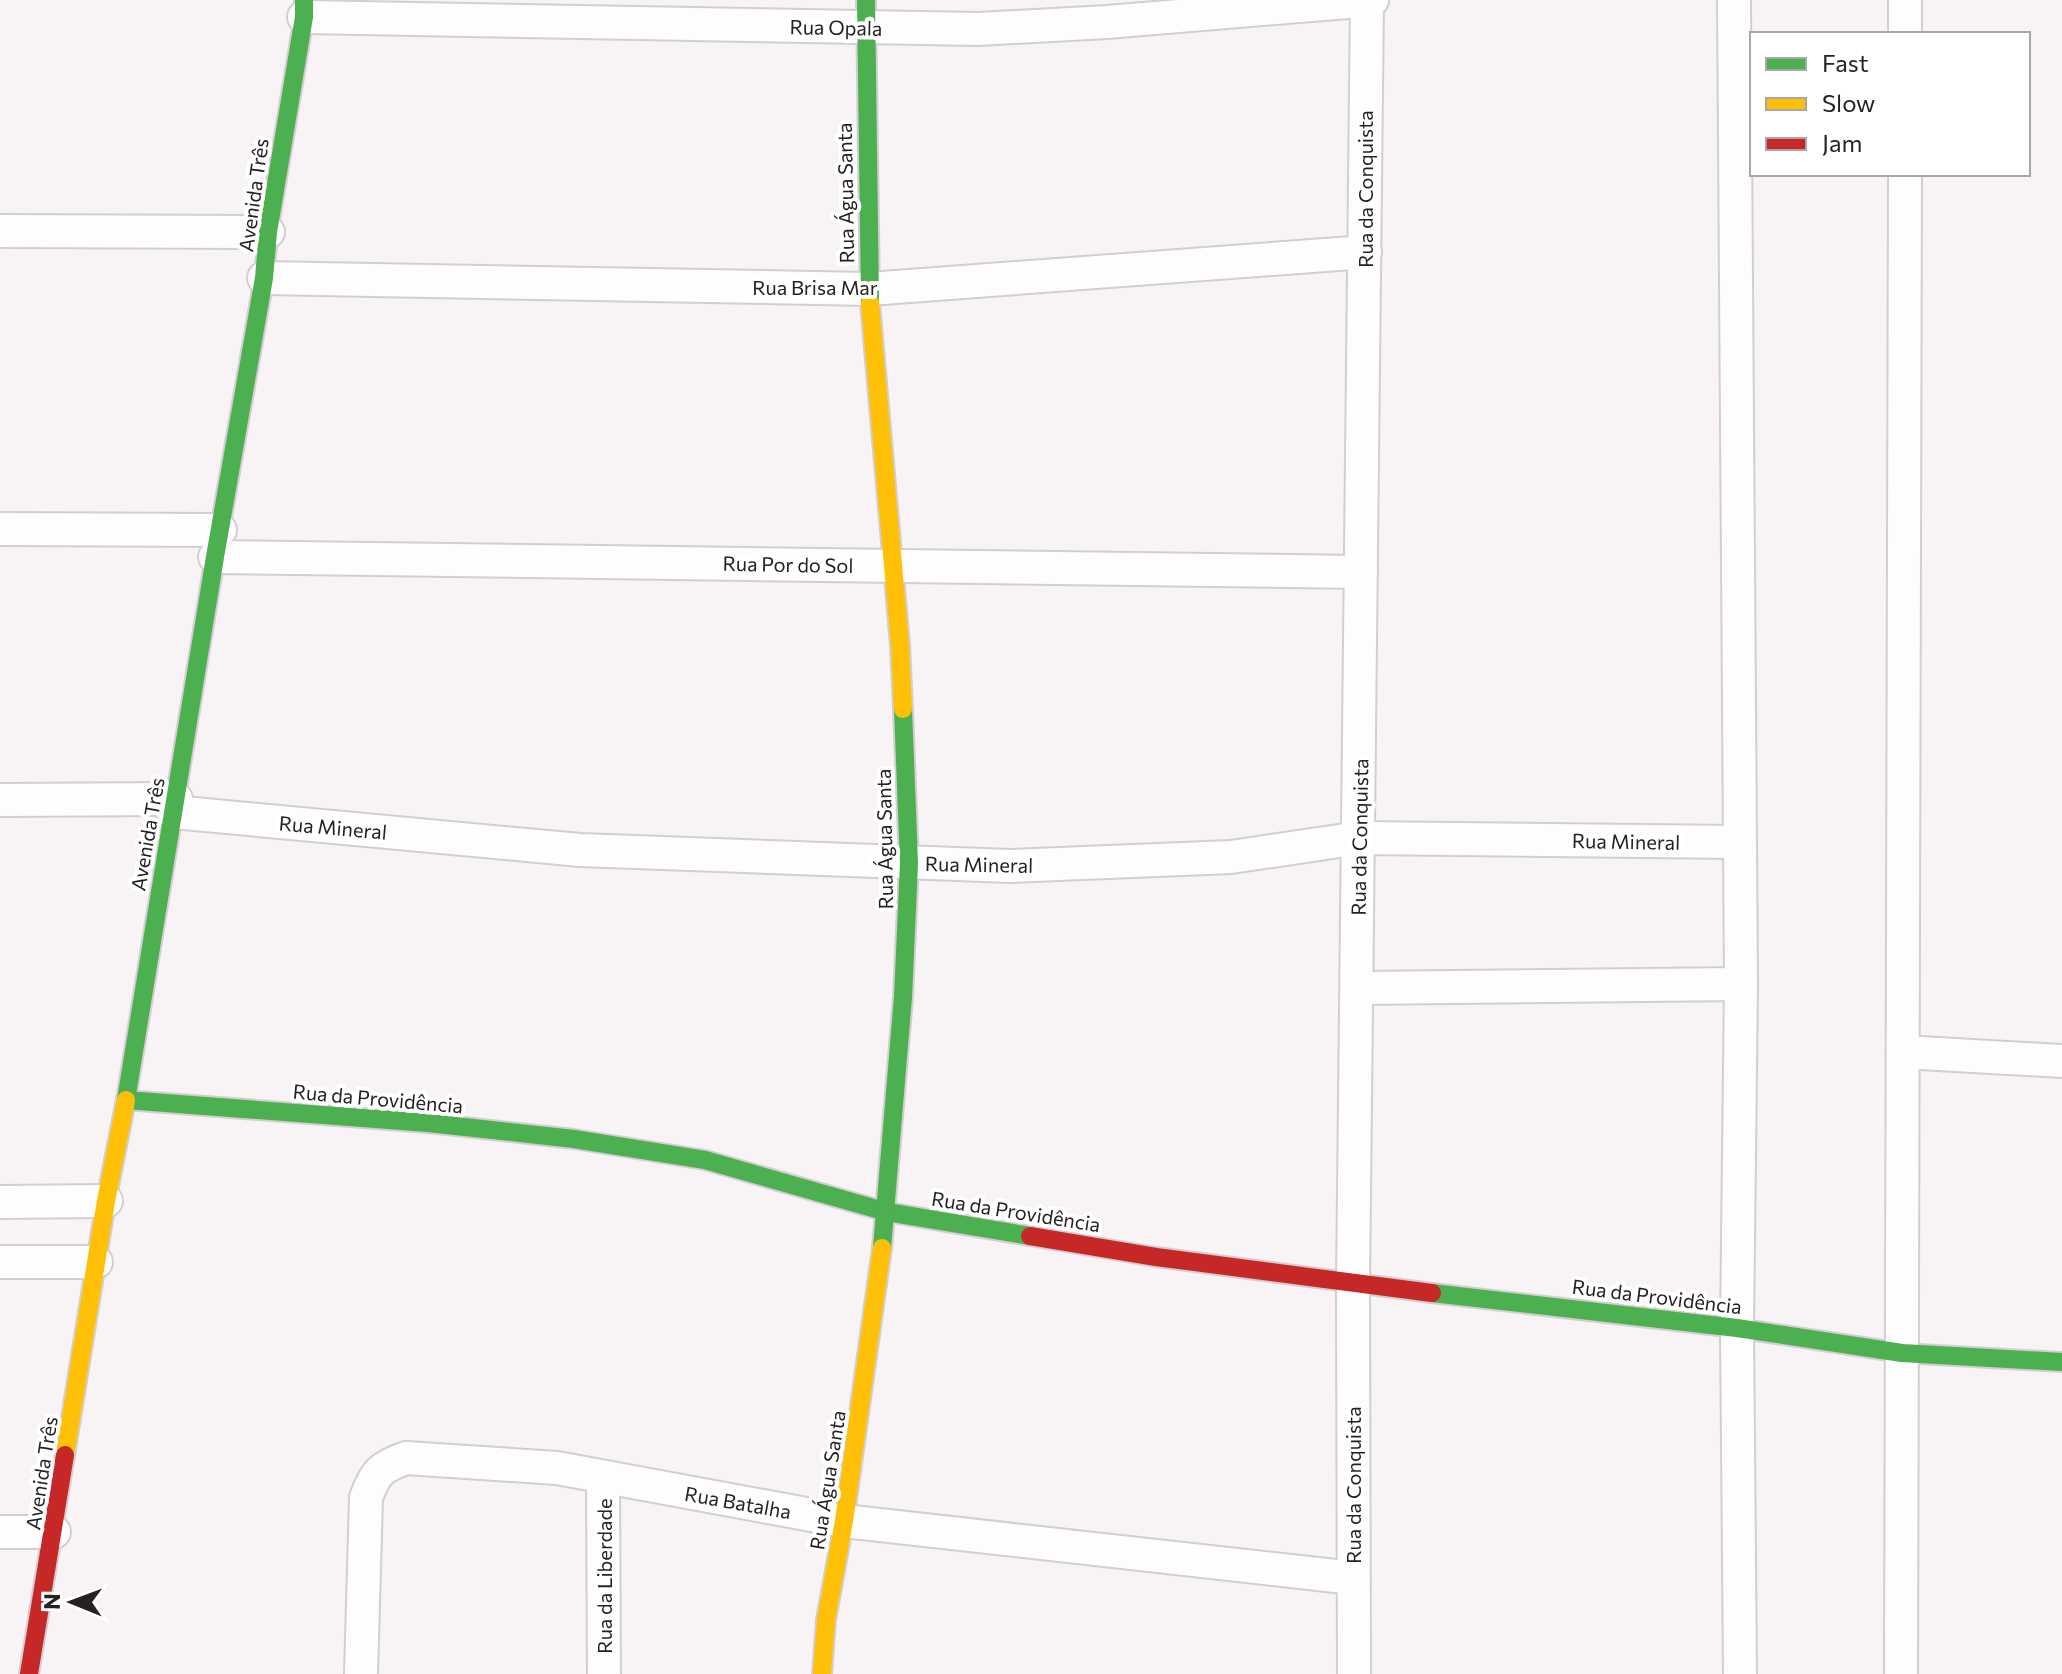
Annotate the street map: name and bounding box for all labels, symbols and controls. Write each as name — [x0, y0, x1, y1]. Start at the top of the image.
street label: Rua Opala — [789, 14, 883, 40]
legend — [1750, 32, 2030, 176]
text: Fast — [1822, 48, 1869, 77]
text: Slow — [1822, 88, 1875, 117]
street label: Rua da Conquista — [1353, 110, 1377, 268]
street label: Rua Água Santa — [832, 122, 858, 264]
text: Jam — [1822, 128, 1862, 157]
street label: Avenida Três — [233, 137, 273, 253]
street label: Rua Brisa Mar — [752, 275, 878, 299]
street label: Rua Por do Sol — [722, 551, 854, 577]
street label: Rua da Conquista — [1346, 758, 1372, 916]
street label: Rua Água Santa — [871, 768, 897, 910]
street label: Avenida Três — [125, 776, 169, 892]
street label: Rua Mineral — [278, 810, 388, 844]
street label: Rua Mineral — [1572, 828, 1680, 854]
street label: Rua Mineral — [925, 851, 1033, 877]
street label: Rua da Providência — [292, 1079, 464, 1117]
street label: Rua da Providência — [930, 1186, 1102, 1236]
street label: Rua da Providência — [1571, 1274, 1743, 1318]
street label: Rua da Conquista — [1341, 1406, 1365, 1564]
street label: Rua Água Santa — [804, 1409, 850, 1551]
street label: Avenida Três — [20, 1415, 62, 1531]
street label: Rua Batalha — [683, 1481, 793, 1523]
street label: Rua da Liberdade — [592, 1498, 616, 1654]
north arrow — [32, 1562, 112, 1642]
text: N — [38, 1593, 65, 1610]

